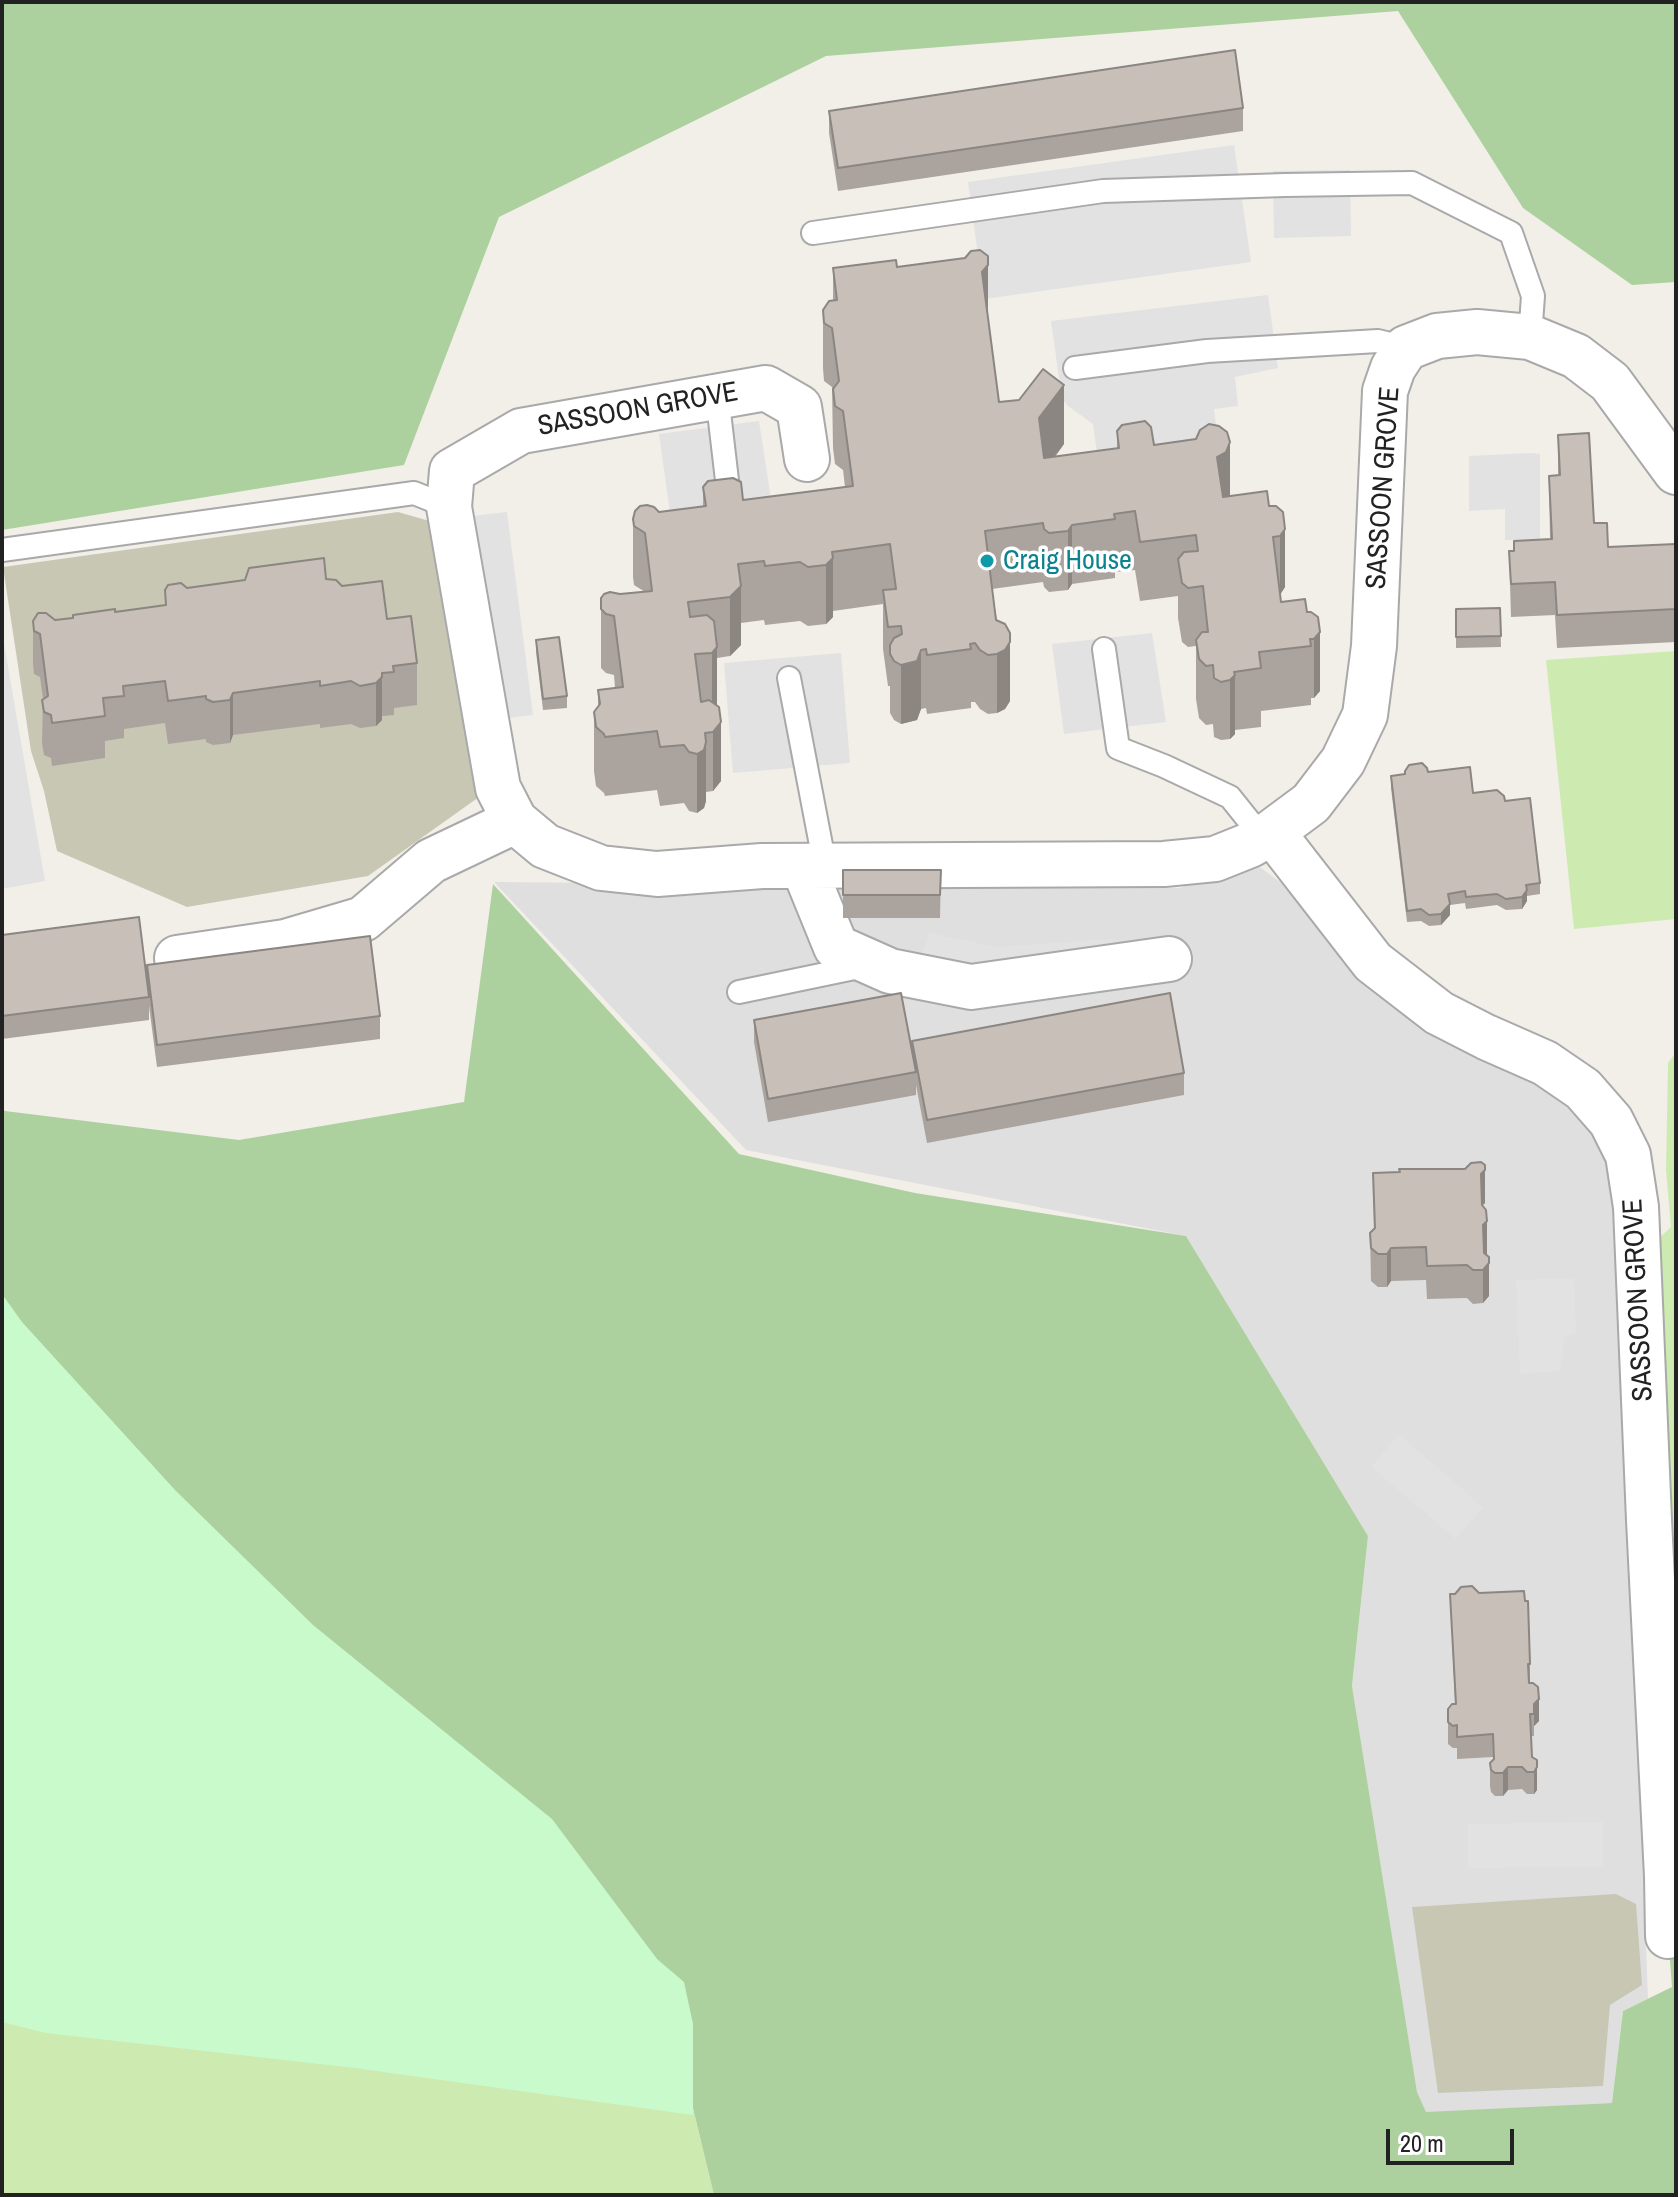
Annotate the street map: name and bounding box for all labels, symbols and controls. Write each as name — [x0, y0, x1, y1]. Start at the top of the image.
street label: SASSOON GROVE — [535, 376, 741, 444]
street label: SASSOON GROVE — [1360, 386, 1408, 590]
place label: Craig House — [1003, 544, 1132, 578]
marker: Craig House — [978, 552, 996, 570]
street label: SASSOON GROVE — [1617, 1198, 1661, 1402]
scale bar — [1390, 2113, 1518, 2163]
text: 20 m — [1400, 2127, 1444, 2159]

